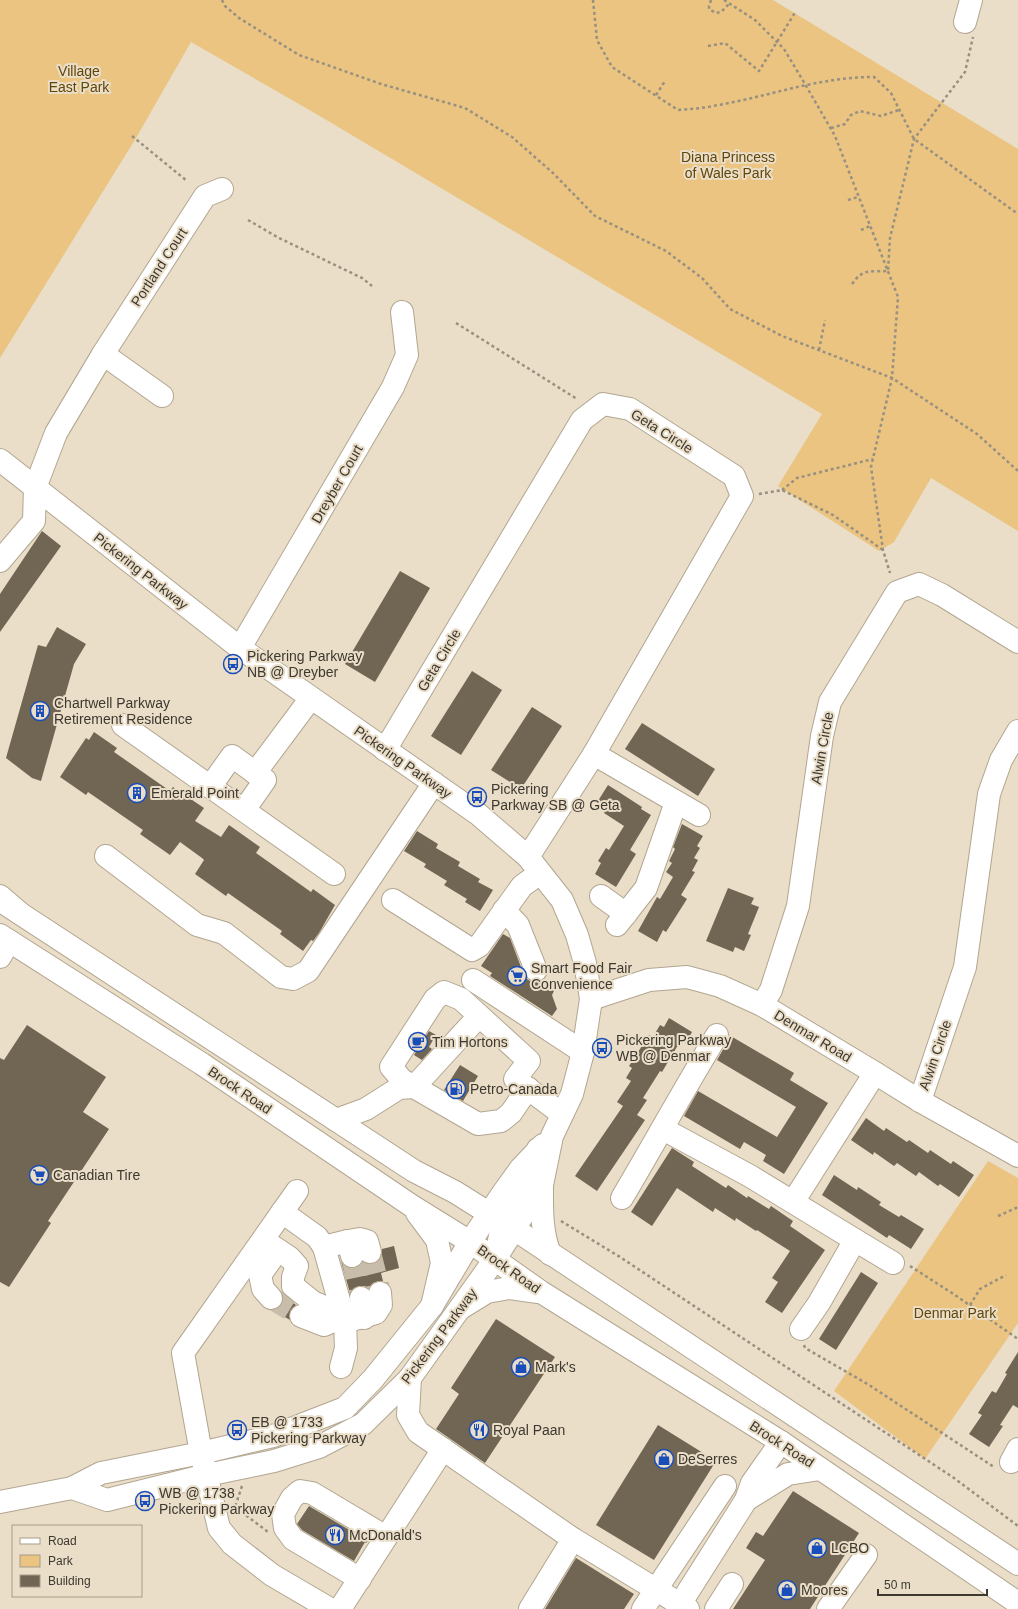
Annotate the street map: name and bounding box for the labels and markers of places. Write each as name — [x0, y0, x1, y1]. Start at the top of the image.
place label: Pickering Parkway NB @ Dreyber — [247, 648, 362, 680]
bus stop icon: Pickering Parkway NB @ Dreyber — [222, 653, 244, 675]
place label: Chartwell Parkway Retirement Residence — [54, 695, 193, 727]
building icon: Chartwell Parkway Retirement Residence — [29, 700, 51, 722]
place label: Pickering Parkway SB @ Geta — [491, 781, 620, 813]
building icon: Emerald Point — [126, 782, 148, 804]
place label: Emerald Point — [151, 785, 239, 801]
bus stop icon: Pickering Parkway SB @ Geta — [466, 786, 488, 808]
place label: Smart Food Fair Convenience — [531, 960, 632, 992]
supermarket icon: Smart Food Fair Convenience — [506, 965, 528, 987]
cafe icon: Tim Hortons — [407, 1031, 429, 1053]
place label: Pickering Parkway WB @ Denmar — [616, 1032, 731, 1064]
place label: Tim Hortons — [432, 1034, 508, 1050]
bus stop icon: Pickering Parkway WB @ Denmar — [591, 1037, 613, 1059]
fuel station icon: Petro-Canada — [445, 1078, 467, 1100]
place label: Petro-Canada — [470, 1081, 557, 1097]
supermarket icon: Canadian Tire — [28, 1164, 50, 1186]
place label: Canadian Tire — [53, 1167, 140, 1183]
shop icon: Mark's — [510, 1356, 532, 1378]
place label: Mark's — [535, 1359, 576, 1375]
place label: EB @ 1733 Pickering Parkway — [251, 1414, 366, 1446]
bus stop icon: EB @ 1733 Pickering Parkway — [226, 1419, 248, 1441]
restaurant icon: Royal Paan — [468, 1419, 490, 1441]
place label: Royal Paan — [493, 1422, 565, 1438]
shop icon: DeSerres — [653, 1448, 675, 1470]
place label: DeSerres — [678, 1451, 737, 1467]
place label: WB @ 1738 Pickering Parkway — [159, 1485, 274, 1517]
bus stop icon: WB @ 1738 Pickering Parkway — [134, 1490, 156, 1512]
restaurant icon: McDonald's — [324, 1524, 346, 1546]
place label: McDonald's — [349, 1527, 422, 1543]
shop icon: LCBO — [806, 1537, 828, 1559]
place label: LCBO — [831, 1540, 869, 1556]
shop icon: Moores — [776, 1579, 798, 1601]
place label: Moores — [801, 1582, 848, 1598]

